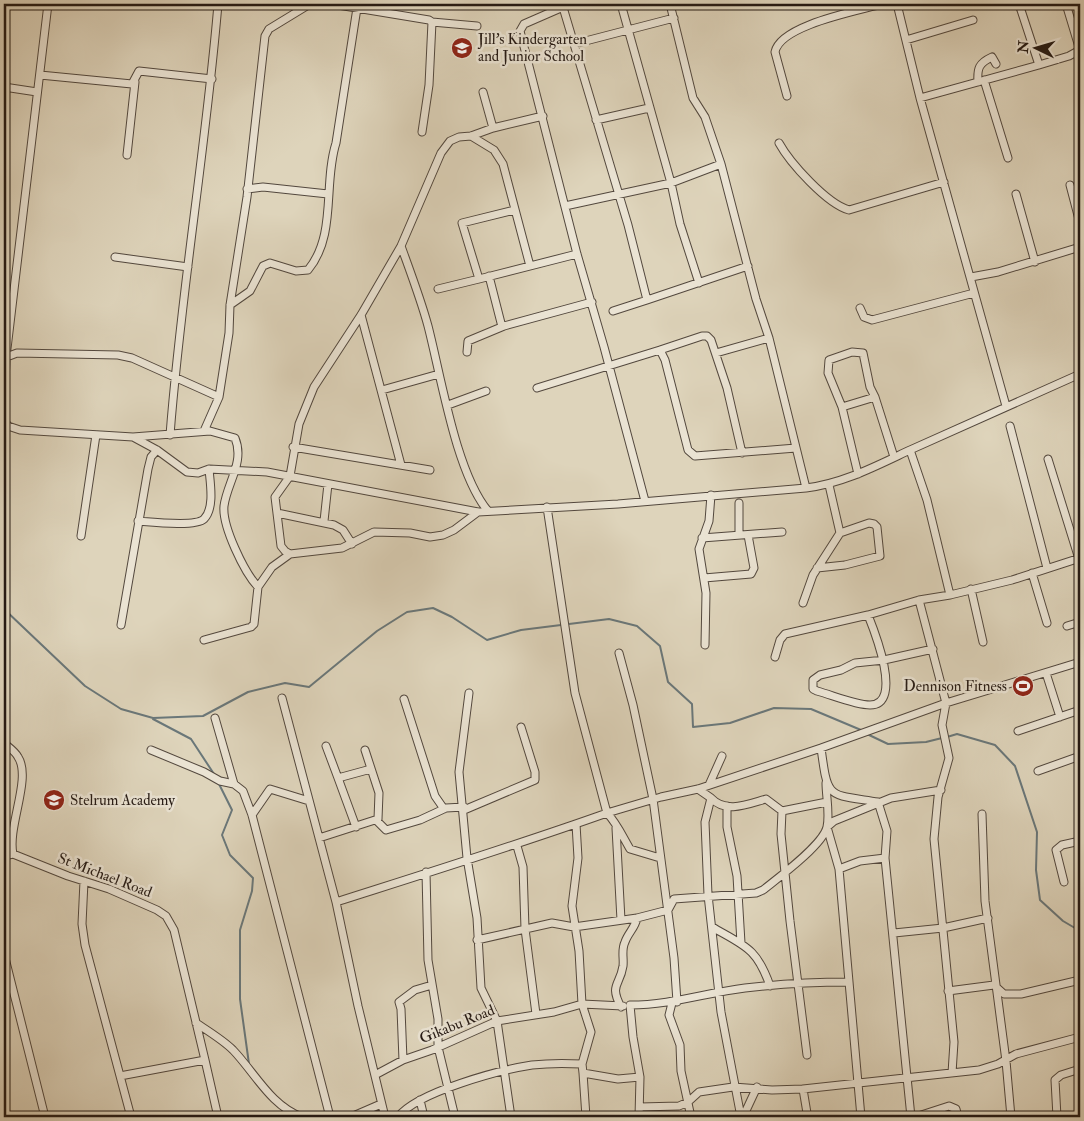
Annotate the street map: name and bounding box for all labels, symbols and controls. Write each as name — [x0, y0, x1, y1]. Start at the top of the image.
north arrow — [1012, 22, 1062, 72]
place label: Jill's Kindergarten and Junior School — [477, 30, 587, 67]
school or university icon: Jill's Kindergarten and Junior School — [450, 36, 474, 60]
text: N — [1014, 39, 1033, 55]
sports icon: Dennison Fitness — [1011, 674, 1035, 698]
place label: Dennison Fitness — [903, 677, 1007, 696]
school or university icon: Stelrum Academy — [42, 788, 66, 812]
place label: Stelrum Academy — [70, 791, 175, 810]
street label: St Michael Road — [55, 849, 155, 902]
street label: Gikabu Road — [417, 1001, 498, 1048]

